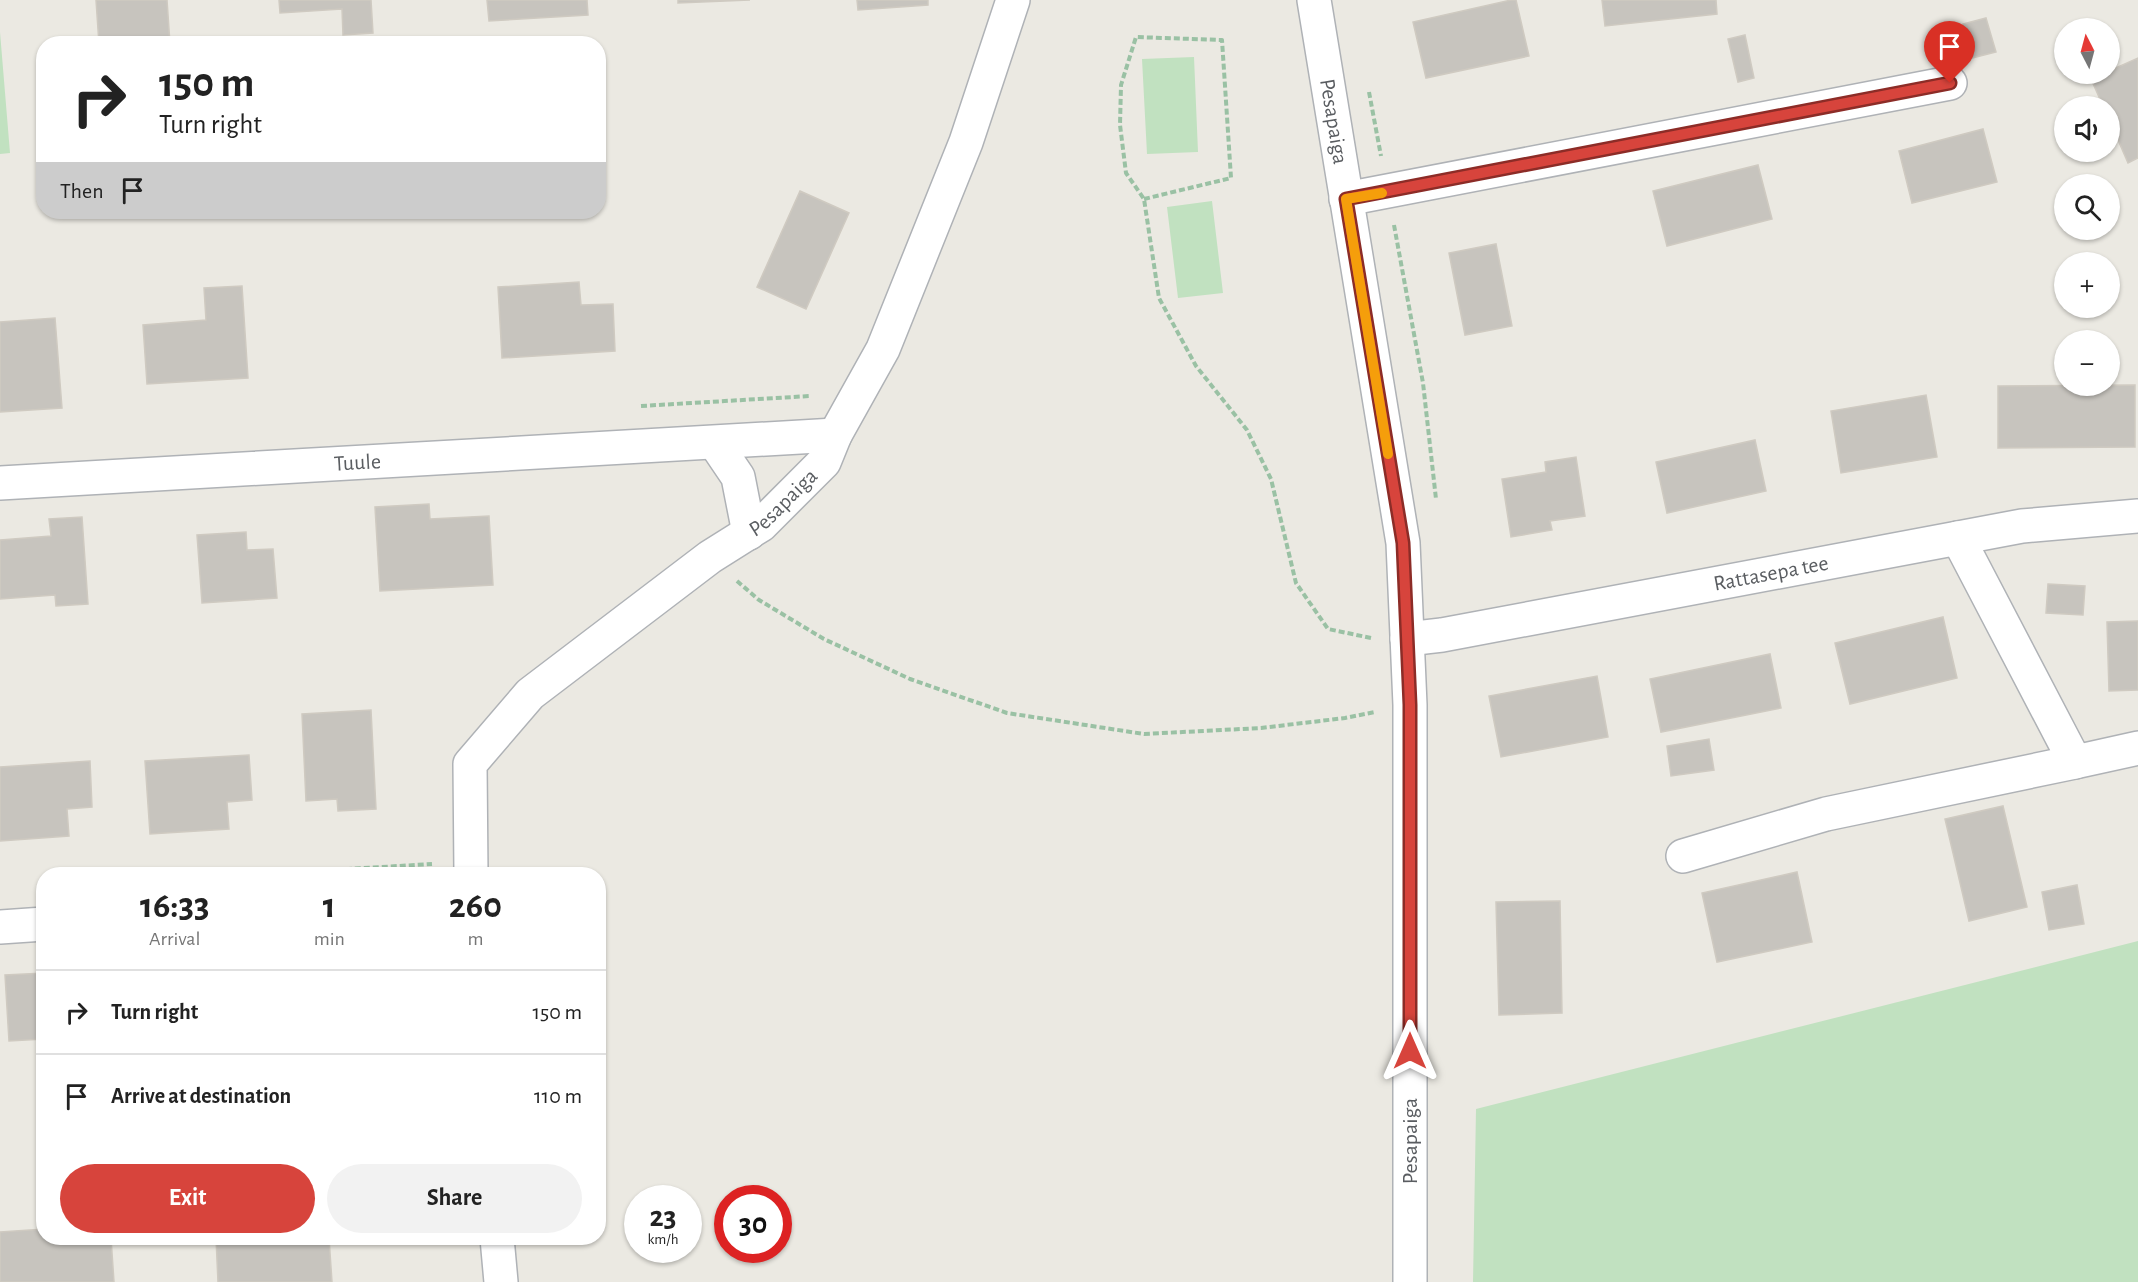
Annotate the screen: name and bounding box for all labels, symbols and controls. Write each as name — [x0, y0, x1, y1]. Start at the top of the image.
north arrow — [2054, 18, 2120, 84]
map controls — [2054, 18, 2120, 396]
pin — [1924, 21, 1975, 83]
icon: arrive — [1933, 30, 1966, 63]
icon: right — [60, 60, 138, 138]
text: 150 m — [159, 62, 254, 104]
street label: Pesapaiga — [1316, 77, 1352, 166]
button: sound — [2054, 96, 2120, 162]
text: Turn right — [159, 111, 262, 138]
icon: arrive — [116, 174, 149, 207]
button: search — [2054, 174, 2120, 240]
text: Then — [60, 180, 104, 202]
button: + — [2054, 252, 2120, 318]
button: − — [2054, 330, 2120, 396]
street label: Tuule — [333, 450, 382, 475]
street label: Pesapaiga — [745, 465, 821, 541]
street label: Rattasepa tee — [1712, 552, 1830, 595]
text: 16:33 — [140, 888, 210, 924]
text: 1 — [323, 888, 336, 924]
text: 260 — [449, 888, 502, 924]
text: Arrival — [149, 929, 201, 949]
text: min — [314, 929, 345, 949]
text: m — [467, 929, 483, 949]
icon: right — [60, 996, 93, 1029]
text: Turn right — [111, 1001, 198, 1023]
text: 150 m — [532, 1001, 582, 1023]
position arrow — [1378, 1019, 1442, 1083]
icon: arrive — [60, 1080, 93, 1113]
text: Arrive at destination — [111, 1085, 291, 1107]
text: 110 m — [534, 1085, 582, 1107]
street label: Pesapaiga — [1399, 1098, 1421, 1184]
button: Exit — [60, 1164, 315, 1233]
button: Share — [327, 1164, 582, 1233]
speed limit sign: 30 — [714, 1185, 792, 1263]
text: 23 — [649, 1202, 677, 1232]
text: km/h — [648, 1232, 678, 1247]

